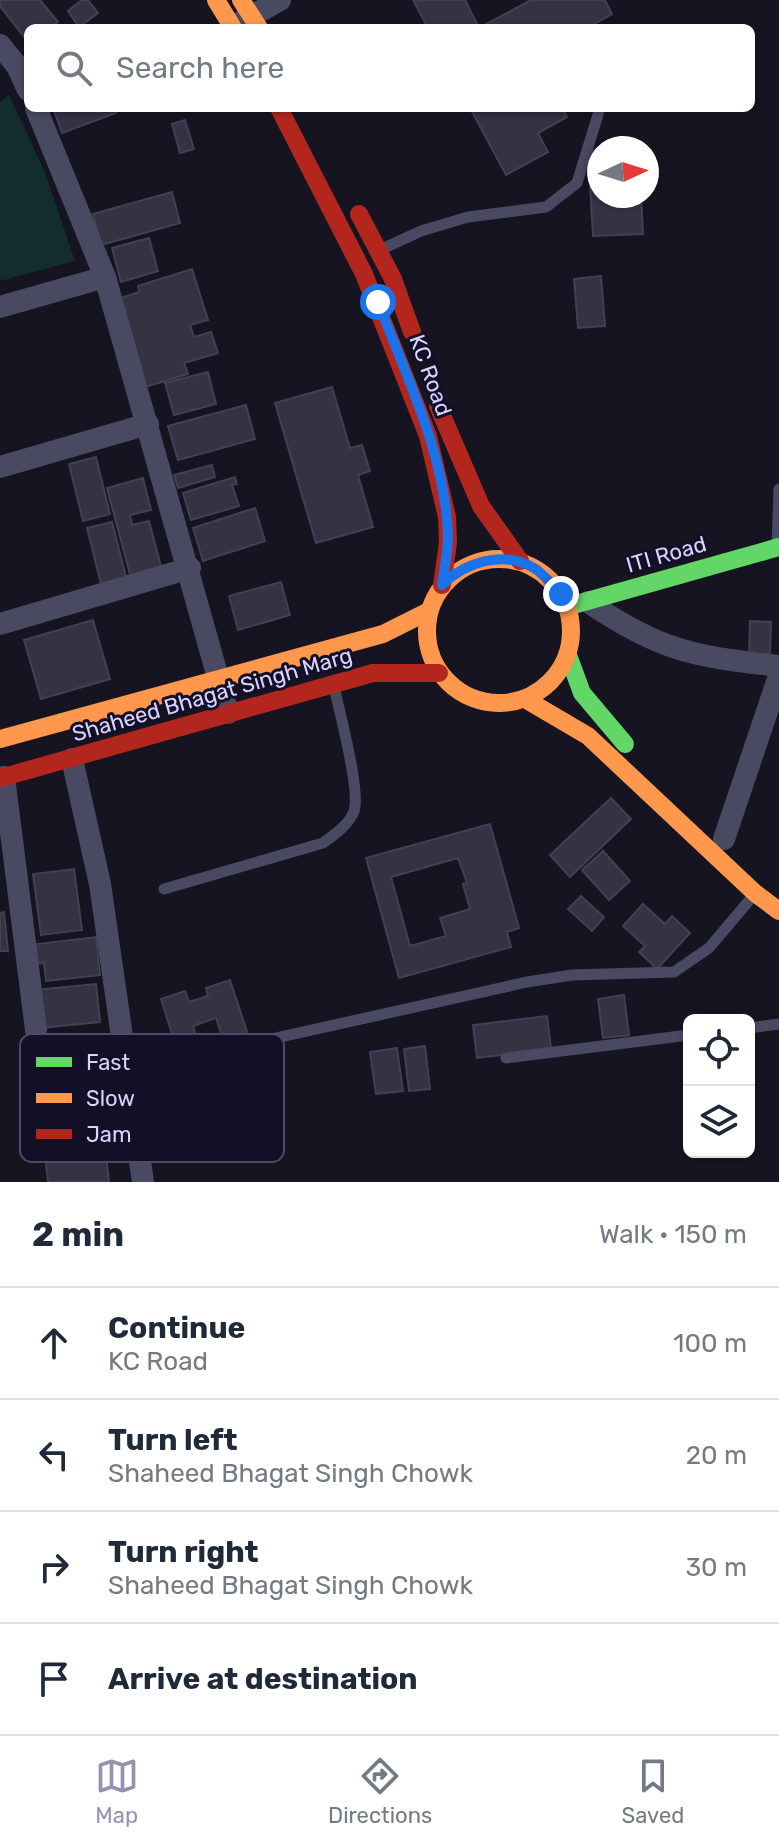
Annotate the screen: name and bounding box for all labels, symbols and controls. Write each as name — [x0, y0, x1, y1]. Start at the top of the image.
search box — [24, 24, 755, 112]
icon: search — [52, 46, 96, 90]
text: Search here — [116, 50, 284, 86]
north arrow — [587, 136, 659, 208]
route start — [360, 284, 396, 320]
street label: KC Road — [403, 331, 458, 420]
street label: ITI Road — [623, 530, 709, 579]
route end — [543, 576, 579, 612]
street label: Shaheed Bhagat Singh Marg — [69, 641, 355, 747]
map controls — [683, 1014, 755, 1158]
button: locate — [683, 1014, 755, 1086]
legend — [20, 1034, 284, 1162]
text: Fast — [86, 1049, 131, 1076]
text: Slow — [86, 1085, 135, 1112]
button: layers — [683, 1086, 755, 1158]
text: Jam — [86, 1121, 132, 1148]
text: 2 min — [32, 1214, 124, 1255]
text: Walk · 150 m — [599, 1219, 747, 1250]
text: Continue — [108, 1310, 245, 1346]
icon: ahead — [32, 1321, 76, 1365]
text: 100 m — [673, 1328, 747, 1359]
text: KC Road — [108, 1346, 208, 1377]
text: Turn left — [108, 1422, 238, 1458]
icon: left — [32, 1433, 76, 1477]
text: 20 m — [686, 1440, 747, 1471]
text: Shaheed Bhagat Singh Chowk — [108, 1458, 473, 1489]
text: Turn right — [108, 1534, 259, 1570]
icon: right — [32, 1545, 76, 1589]
text: 30 m — [685, 1552, 747, 1583]
text: Shaheed Bhagat Singh Chowk — [108, 1570, 473, 1601]
icon: arrive — [32, 1657, 76, 1701]
text: Arrive at destination — [108, 1661, 418, 1697]
tab: Map — [95, 1754, 139, 1829]
tab: Directions — [328, 1754, 432, 1829]
tab: Saved — [622, 1754, 684, 1829]

